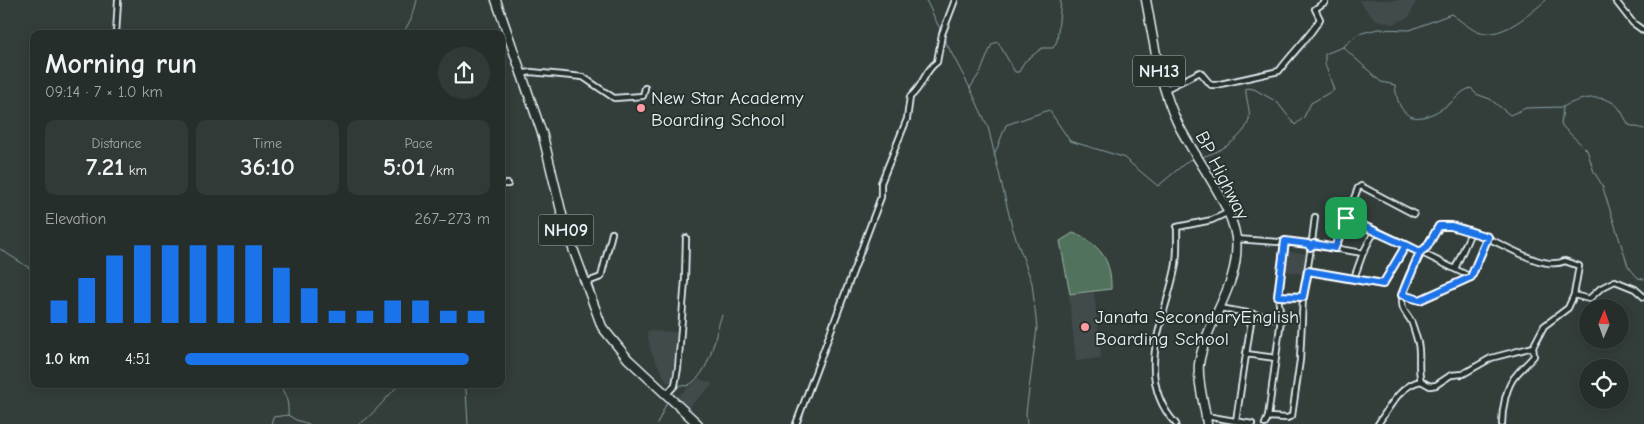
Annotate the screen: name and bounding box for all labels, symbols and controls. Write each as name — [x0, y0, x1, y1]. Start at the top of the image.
button: share — [438, 47, 490, 99]
text: Morning run — [45, 48, 197, 80]
road number: NH13 — [1133, 56, 1185, 86]
text: 09:14 · 7 × 1.0 km — [45, 83, 163, 101]
place label: New Star Academy Boarding School — [651, 87, 804, 131]
marker: New Star Academy Boarding School — [635, 102, 647, 114]
street label: BP Highway — [1190, 128, 1254, 224]
text: Distance — [91, 135, 142, 152]
text: Time — [253, 135, 282, 152]
text: Pace — [404, 135, 433, 152]
text: 7.21 — [86, 152, 124, 181]
text: 36:10 — [240, 152, 295, 181]
text: 5:01 — [383, 152, 425, 181]
text: km — [124, 162, 147, 179]
text: /km — [425, 162, 454, 179]
pin — [1325, 197, 1367, 239]
icon: arrive — [1332, 204, 1360, 232]
text: Elevation — [45, 210, 106, 228]
text: 267–273 m — [414, 210, 490, 228]
road number: NH09 — [538, 214, 594, 246]
north arrow — [1579, 299, 1629, 349]
map controls — [1579, 299, 1629, 409]
place label: Janata SecondaryEnglish Boarding School — [1095, 306, 1299, 350]
marker: Janata SecondaryEnglish Boarding School — [1079, 321, 1091, 333]
text: 1.0 km — [45, 350, 90, 368]
text: 4:51 — [125, 350, 151, 368]
button: locate — [1579, 359, 1629, 409]

